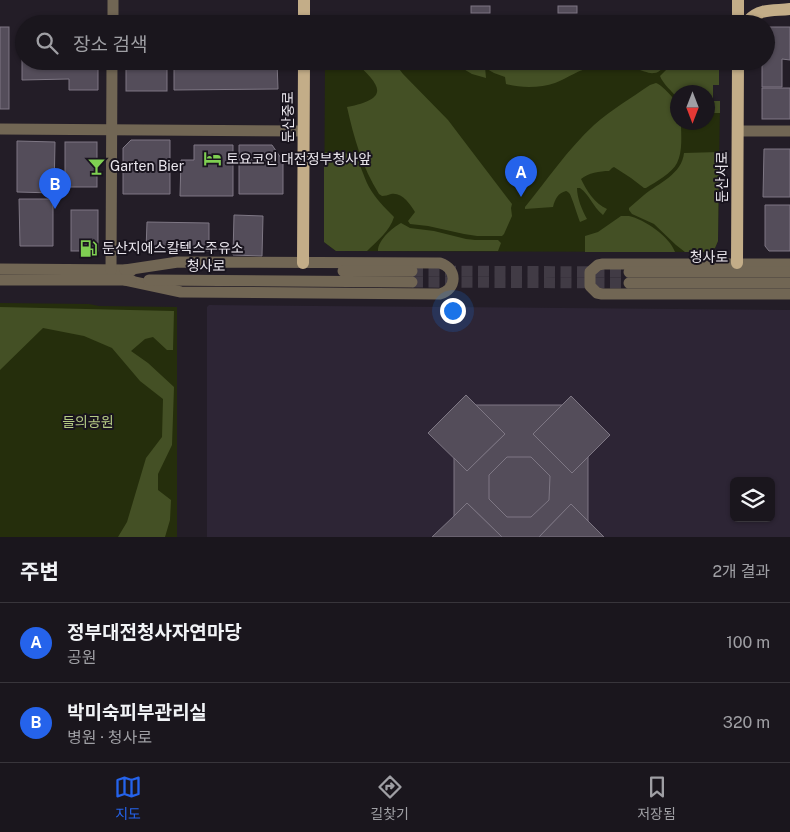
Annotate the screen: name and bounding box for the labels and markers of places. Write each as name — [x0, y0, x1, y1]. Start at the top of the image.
hotel icon: 토요코인 대전정부청사앞 — [202, 149, 222, 169]
place label: 토요코인 대전정부청사앞 — [226, 151, 371, 167]
bar icon: Garten Bier — [86, 156, 106, 176]
pin: A — [505, 156, 537, 197]
place label: Garten Bier — [110, 158, 184, 174]
pin: B — [39, 168, 71, 209]
fuel station icon: 둔산지에스칼텍스주유소 — [78, 238, 98, 258]
place label: 둔산지에스칼텍스주유소 — [102, 240, 244, 256]

